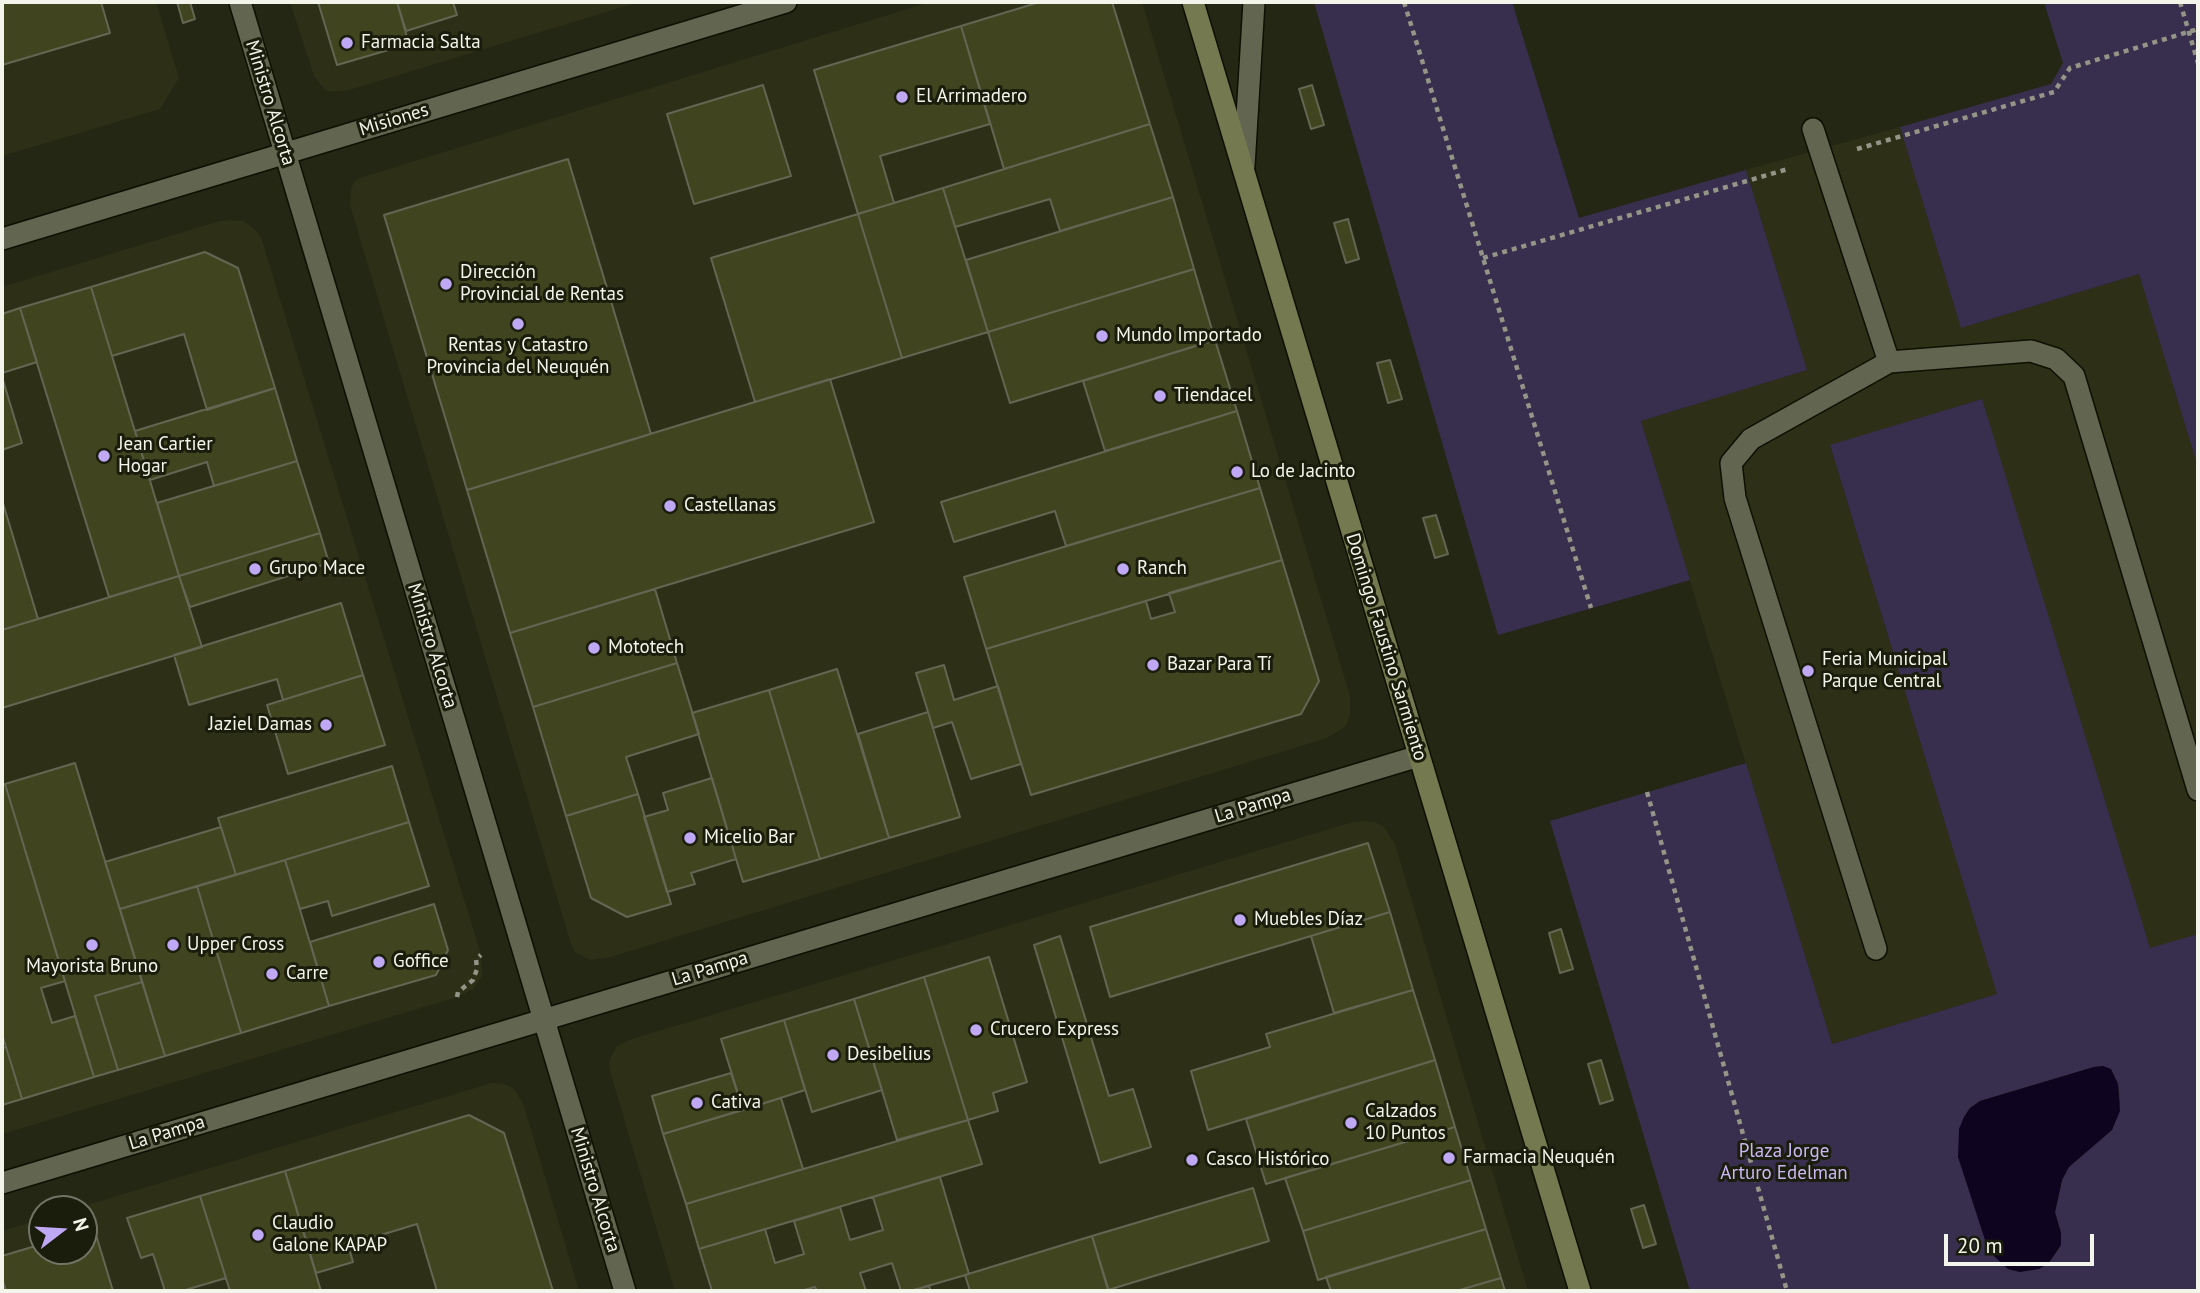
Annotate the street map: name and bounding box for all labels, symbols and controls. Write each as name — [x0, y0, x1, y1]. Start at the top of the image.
place label: Farmacia Salta — [361, 32, 481, 54]
marker: Farmacia Salta — [339, 35, 355, 51]
street label: Ministro Alcorta — [240, 38, 300, 168]
place label: El Arrimadero — [916, 86, 1027, 108]
marker: El Arrimadero — [894, 89, 910, 105]
street label: Misiones — [357, 99, 431, 141]
place label: Dirección Provincial de Rentas — [460, 262, 624, 306]
marker: Dirección Provincial de Rentas — [438, 276, 454, 292]
marker: Rentas y Catastro Provincia del Neuquén — [510, 316, 526, 332]
place label: Mundo Importado — [1116, 325, 1262, 347]
marker: Mundo Importado — [1094, 328, 1110, 344]
place label: Rentas y Catastro Provincia del Neuquén — [427, 335, 609, 379]
place label: Tiendacel — [1174, 385, 1253, 407]
marker: Tiendacel — [1152, 388, 1168, 404]
place label: Jean Cartier Hogar — [118, 434, 213, 478]
marker: Jean Cartier Hogar — [96, 448, 112, 464]
place label: Lo de Jacinto — [1251, 461, 1355, 483]
marker: Lo de Jacinto — [1229, 464, 1245, 480]
place label: Castellanas — [684, 495, 776, 517]
marker: Castellanas — [662, 498, 678, 514]
street label: Domingo Faustino Sarmiento — [1341, 531, 1431, 763]
place label: Grupo Mace — [269, 558, 365, 580]
place label: Ranch — [1137, 558, 1187, 580]
marker: Grupo Mace — [247, 561, 263, 577]
marker: Ranch — [1115, 561, 1131, 577]
street label: Ministro Alcorta — [402, 581, 462, 711]
place label: Mototech — [608, 637, 684, 659]
marker: Mototech — [586, 640, 602, 656]
place label: Feria Municipal Parque Central — [1822, 649, 1947, 693]
place label: Bazar Para Tí — [1167, 654, 1271, 676]
marker: Bazar Para Tí — [1145, 657, 1161, 673]
marker: Feria Municipal Parque Central — [1800, 663, 1816, 679]
place label: Jaziel Damas — [208, 714, 312, 736]
marker: Jaziel Damas — [318, 717, 334, 733]
street label: La Pampa — [1212, 784, 1294, 828]
place label: Micelio Bar — [704, 827, 795, 849]
marker: Micelio Bar — [682, 830, 698, 846]
place label: Muebles Díaz — [1254, 909, 1363, 931]
marker: Muebles Díaz — [1232, 912, 1248, 928]
place label: Upper Cross — [187, 934, 284, 956]
marker: Mayorista Bruno — [84, 937, 100, 953]
marker: Upper Cross — [165, 937, 181, 953]
street label: La Pampa — [669, 947, 751, 991]
place label: Goffice — [393, 951, 449, 973]
marker: Goffice — [371, 954, 387, 970]
place label: Mayorista Bruno — [26, 956, 158, 978]
place label: Carre — [286, 963, 329, 985]
marker: Carre — [264, 966, 280, 982]
place label: Crucero Express — [990, 1019, 1119, 1041]
marker: Crucero Express — [968, 1022, 984, 1038]
place label: Desibelius — [847, 1044, 931, 1066]
marker: Desibelius — [825, 1047, 841, 1063]
place label: Cativa — [711, 1092, 761, 1114]
marker: Cativa — [689, 1095, 705, 1111]
place label: Calzados 10 Puntos — [1365, 1101, 1446, 1145]
street label: La Pampa — [126, 1111, 208, 1155]
marker: Calzados 10 Puntos — [1343, 1115, 1359, 1131]
street label: Ministro Alcorta — [565, 1125, 625, 1255]
park label: Plaza Jorge Arturo Edelman — [1720, 1141, 1848, 1185]
place label: Farmacia Neuquén — [1463, 1147, 1615, 1169]
place label: Casco Histórico — [1206, 1149, 1329, 1171]
marker: Farmacia Neuquén — [1441, 1150, 1457, 1166]
marker: Casco Histórico — [1184, 1152, 1200, 1168]
north arrow — [28, 1195, 98, 1265]
place label: Claudio Galone KAPAP — [272, 1213, 387, 1257]
text: N — [68, 1215, 94, 1234]
scale bar — [1948, 1220, 2098, 1264]
marker: Claudio Galone KAPAP — [250, 1227, 266, 1243]
text: 20 m — [1957, 1232, 2003, 1259]

